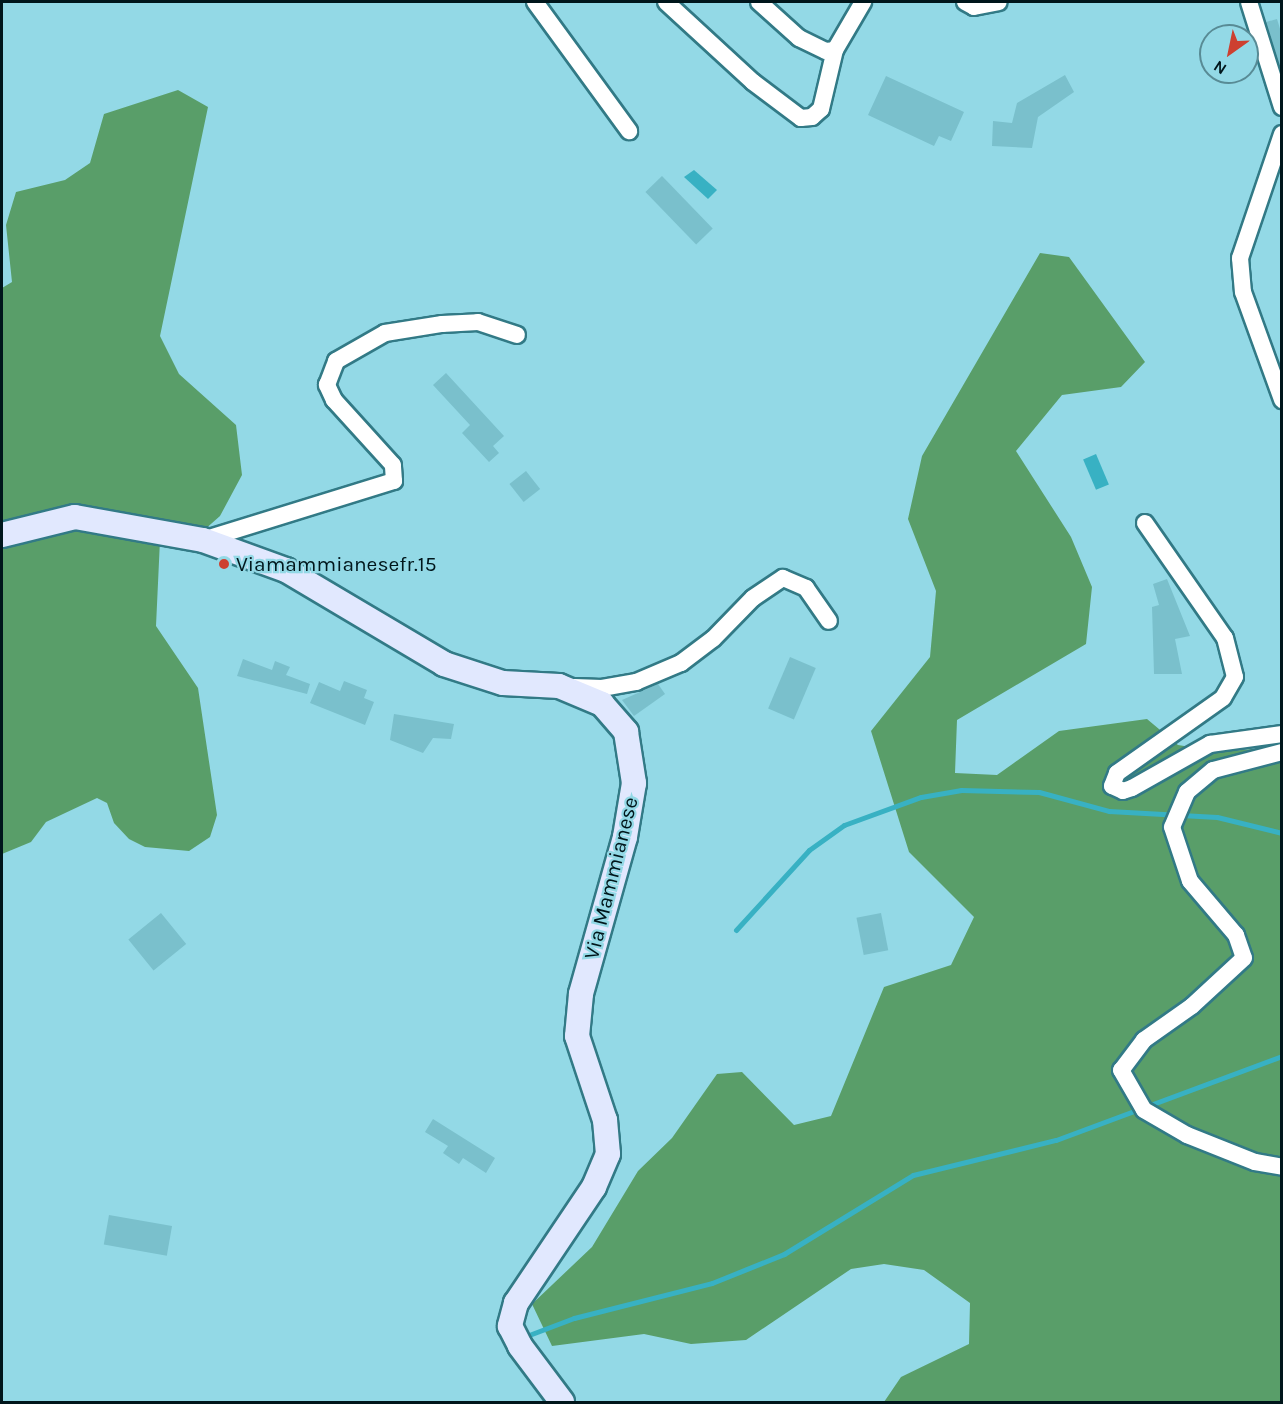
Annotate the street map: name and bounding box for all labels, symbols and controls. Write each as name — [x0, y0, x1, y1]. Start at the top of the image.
north arrow — [1199, 24, 1259, 84]
text: N — [1210, 57, 1230, 79]
place label: Viamammianesefr.15 — [236, 551, 437, 577]
marker: Viamammianesefr.15 — [217, 557, 231, 571]
street label: Via Mammianese — [579, 794, 643, 962]

